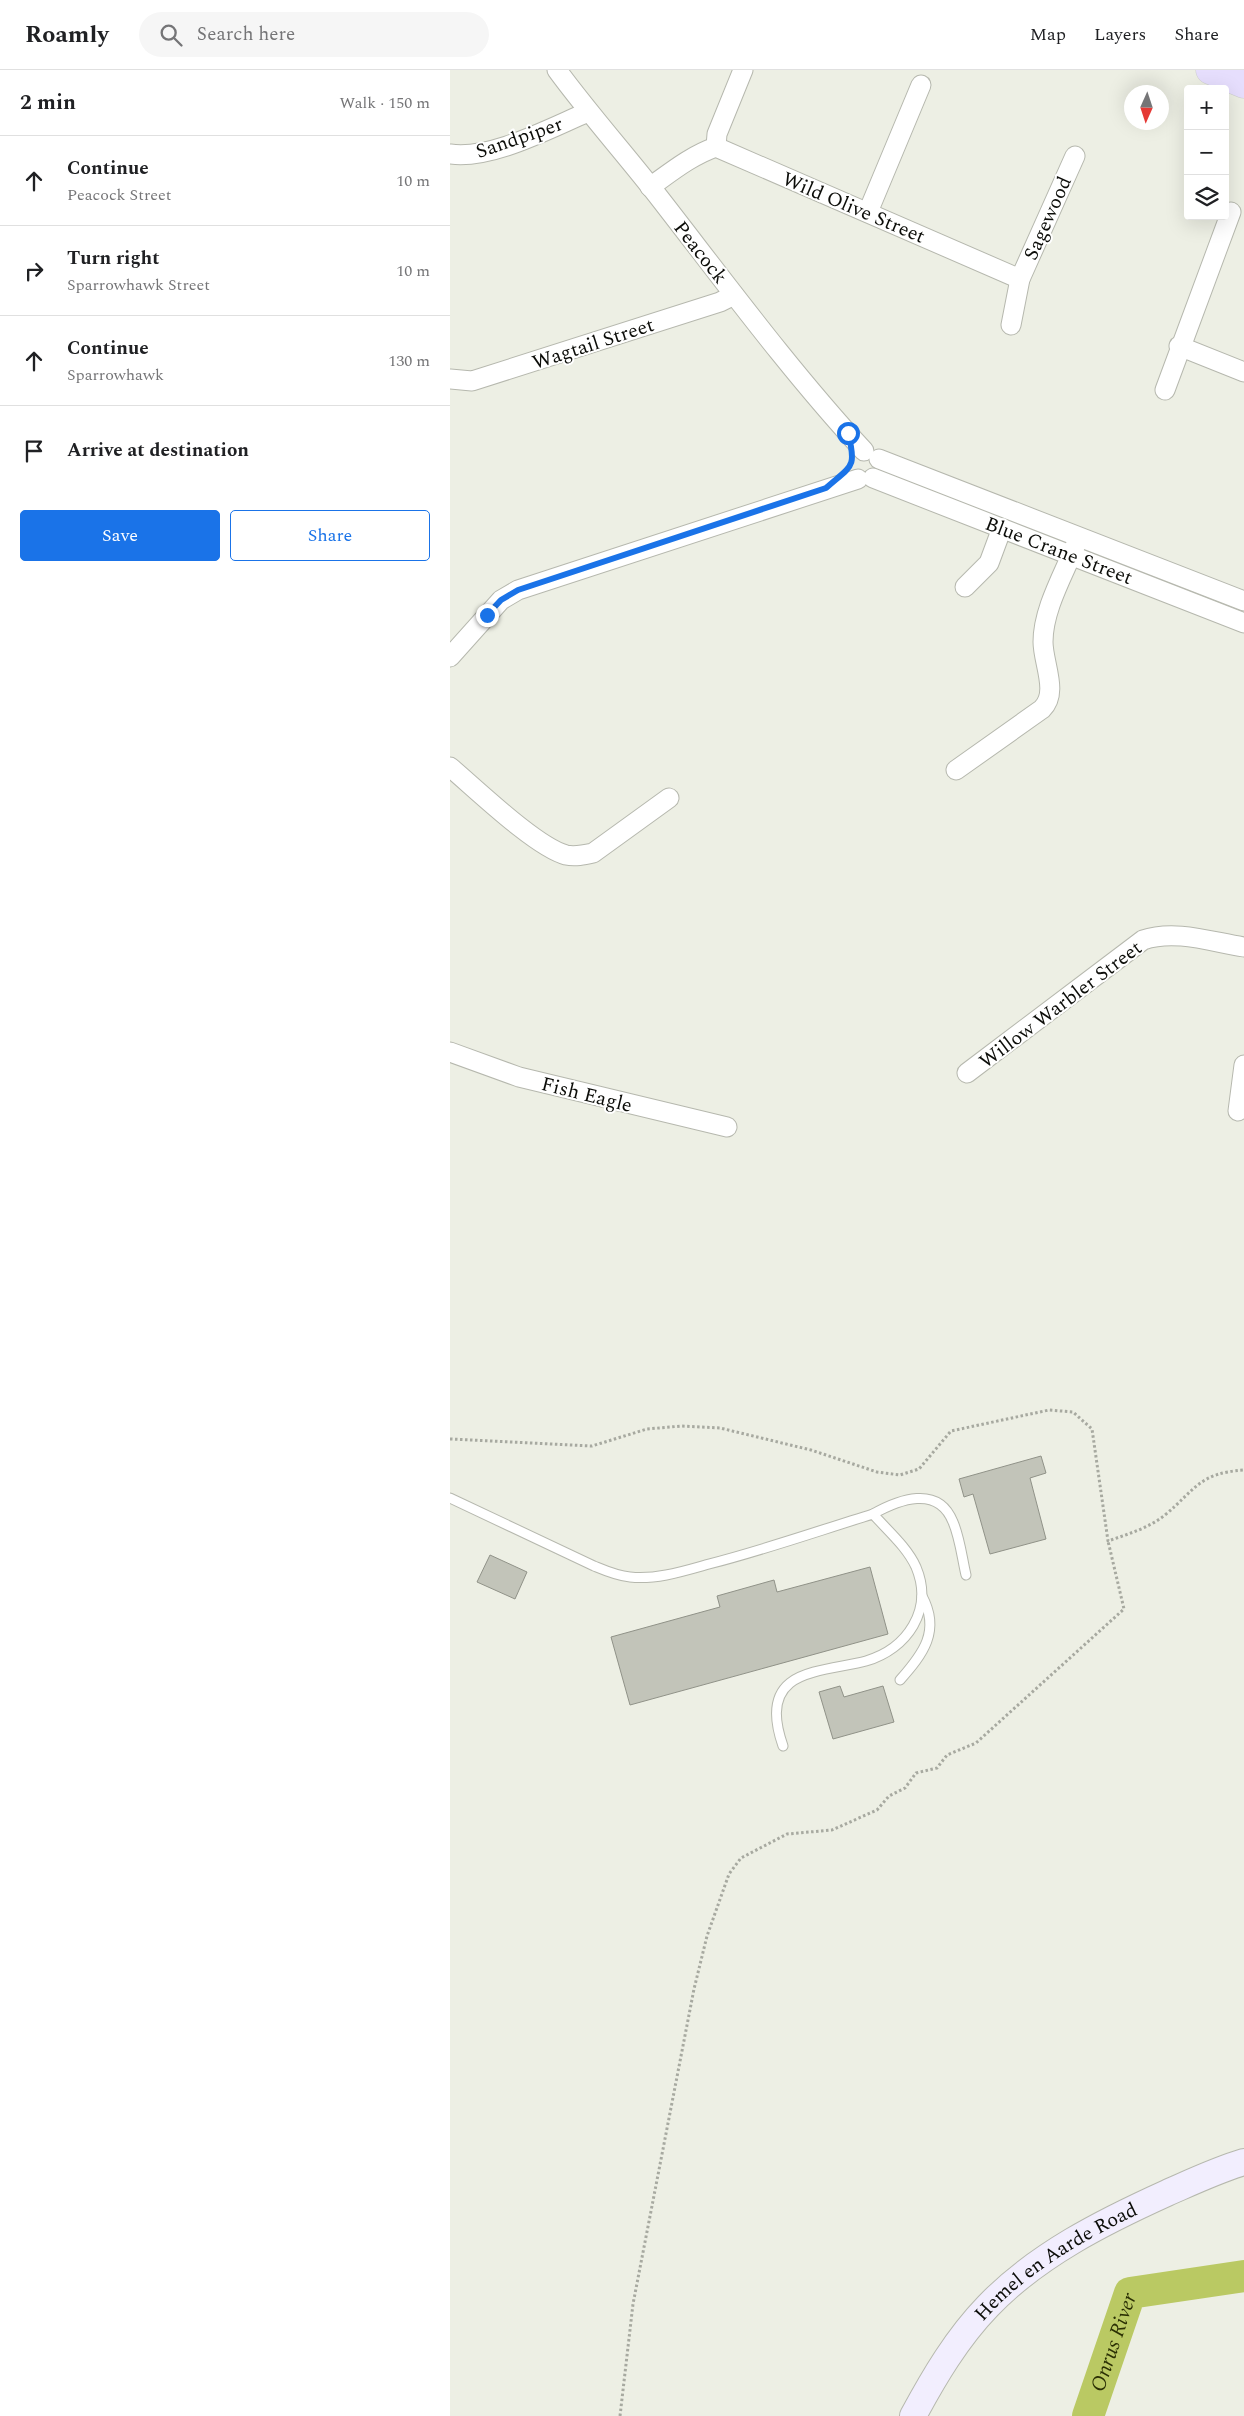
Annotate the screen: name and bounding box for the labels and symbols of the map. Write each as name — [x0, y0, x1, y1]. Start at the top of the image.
north arrow — [1124, 85, 1169, 130]
street label: Sandpiper — [472, 109, 567, 167]
street label: Wild Olive Street — [777, 164, 930, 252]
street label: Sagewood — [1016, 172, 1080, 265]
street label: Peacock — [666, 215, 735, 291]
street label: Wagtail Street — [529, 310, 658, 378]
route start — [837, 422, 860, 445]
street label: Blue Crane Street — [980, 509, 1137, 593]
route end — [476, 604, 499, 627]
street label: Willow Warbler Street — [973, 933, 1148, 1076]
street label: Fish Eagle — [538, 1069, 635, 1121]
street label: Hemel en Aarde Road — [967, 2195, 1143, 2328]
water label: Onrus River — [1082, 2288, 1146, 2396]

